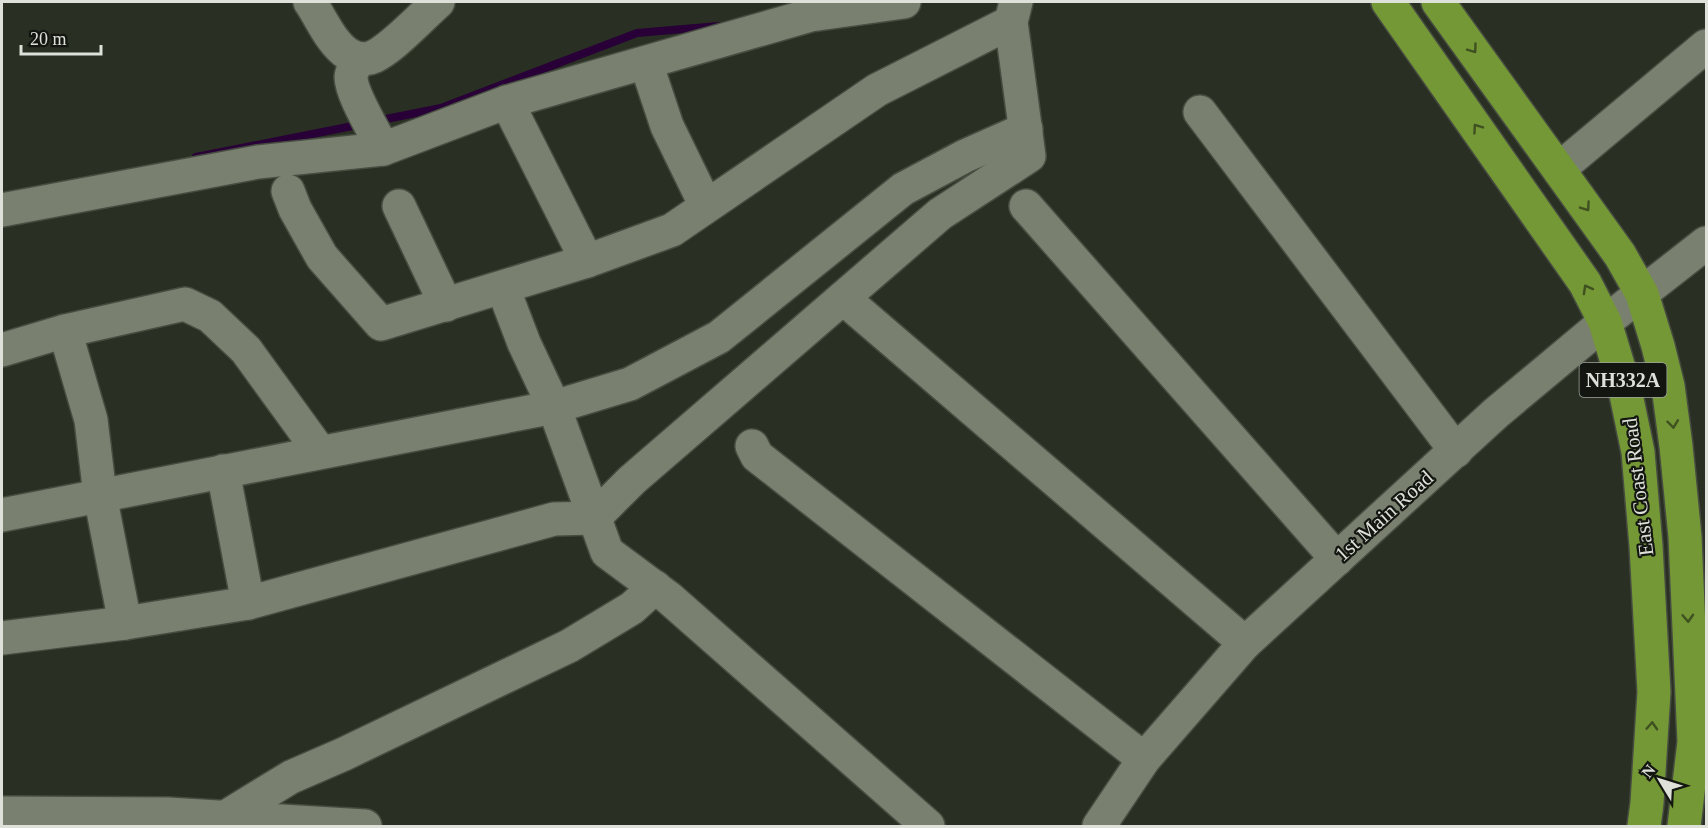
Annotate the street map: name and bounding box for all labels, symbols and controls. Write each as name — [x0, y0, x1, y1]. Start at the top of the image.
scale bar — [21, 18, 100, 56]
text: 20 m — [30, 29, 67, 49]
one-way arrow — [1465, 42, 1476, 53]
one-way arrow — [1473, 124, 1484, 135]
one-way arrow — [1579, 201, 1590, 212]
one-way arrow — [1583, 284, 1595, 295]
road number: NH332A — [1580, 363, 1666, 397]
street label: East Coast Road — [1618, 416, 1658, 557]
one-way arrow — [1666, 419, 1678, 428]
street label: 1st Main Road — [1330, 465, 1438, 566]
one-way arrow — [1682, 614, 1695, 623]
one-way arrow — [1645, 722, 1658, 731]
north arrow — [1630, 750, 1690, 810]
text: N — [1638, 761, 1659, 781]

